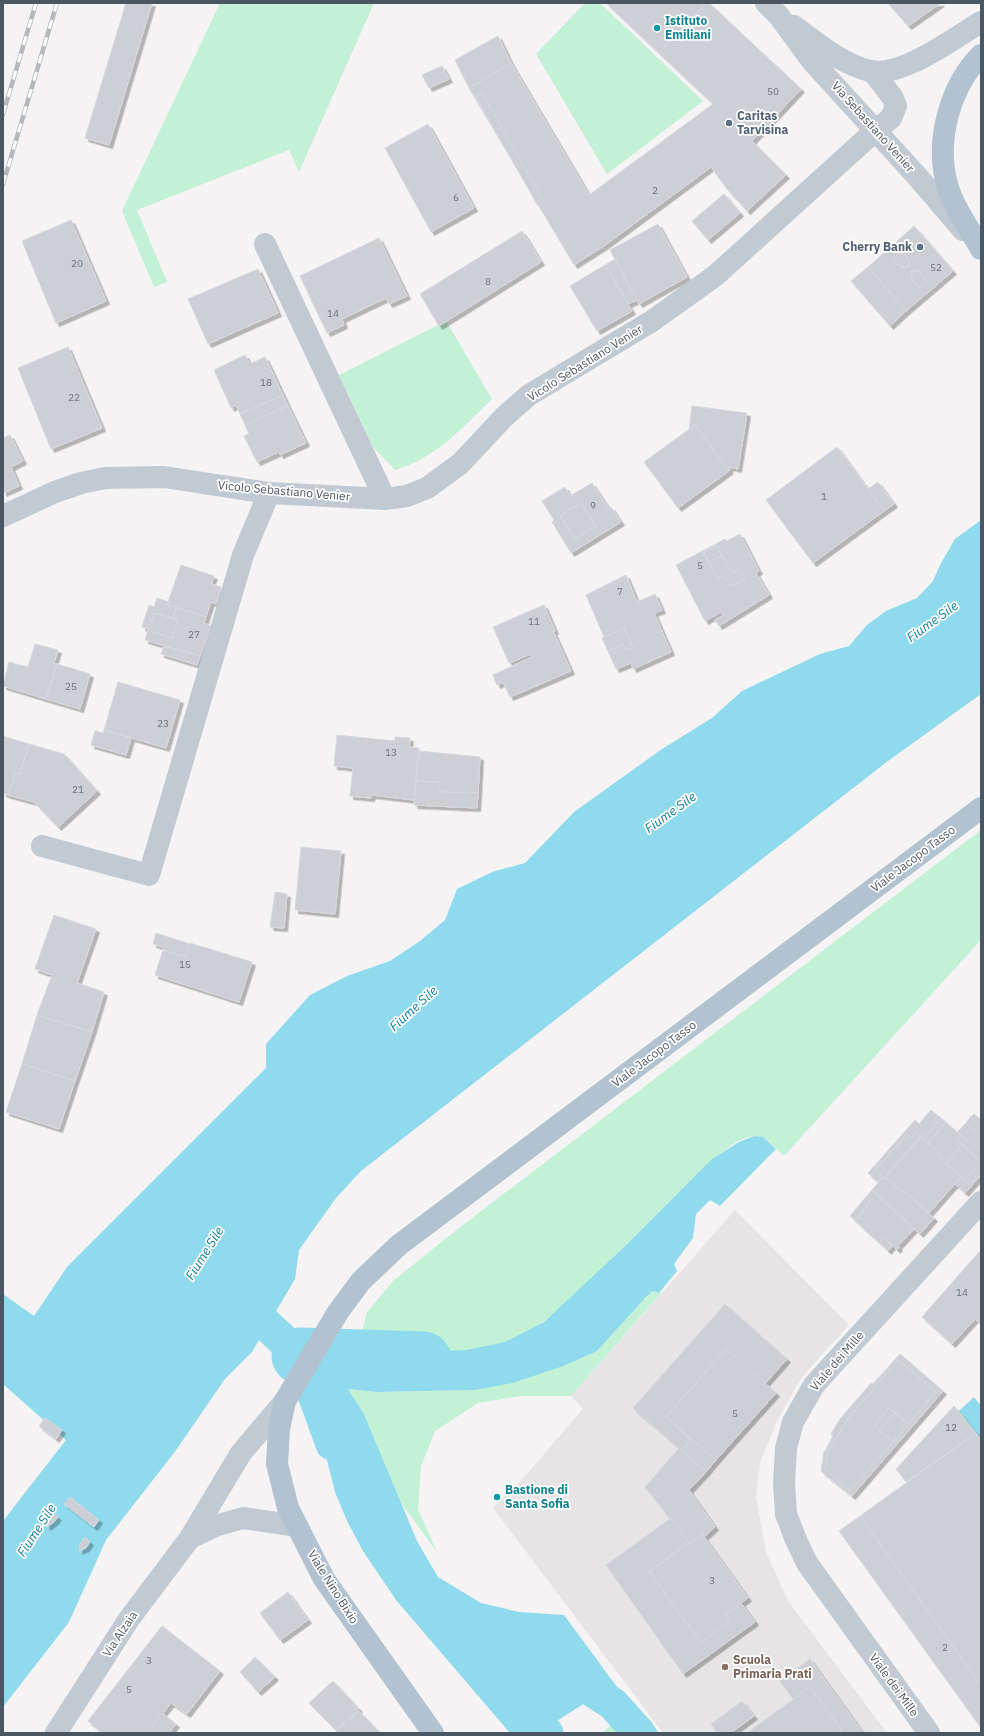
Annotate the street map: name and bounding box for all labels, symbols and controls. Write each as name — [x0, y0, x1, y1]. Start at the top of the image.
place label: Istituto Emiliani — [665, 13, 711, 42]
marker: Istituto Emiliani — [652, 23, 662, 33]
street label: Via Sebastiano Venier — [829, 78, 918, 175]
house number: 50 — [767, 85, 779, 98]
place label: Caritas Tarvisina — [737, 108, 788, 137]
marker: Caritas Tarvisina — [724, 118, 734, 128]
house number: 2 — [652, 184, 658, 197]
house number: 6 — [453, 191, 459, 204]
place label: Cherry Bank — [842, 239, 912, 254]
marker: Cherry Bank — [915, 242, 925, 252]
house number: 20 — [71, 257, 83, 270]
house number: 52 — [930, 261, 942, 274]
house number: 8 — [485, 275, 491, 288]
house number: 14 — [327, 307, 339, 320]
street label: Vicolo Sebastiano Venier — [524, 321, 646, 404]
house number: 18 — [260, 376, 272, 389]
house number: 22 — [68, 391, 80, 404]
street label: Vicolo Sebastiano Venier — [217, 477, 351, 504]
house number: 1 — [821, 490, 827, 503]
house number: 9 — [590, 499, 596, 512]
house number: 5 — [697, 559, 703, 572]
house number: 7 — [617, 585, 623, 598]
water label: Fiume Sile — [903, 597, 962, 646]
house number: 11 — [528, 615, 540, 628]
house number: 27 — [188, 628, 200, 641]
house number: 25 — [65, 680, 77, 693]
house number: 23 — [157, 717, 169, 730]
house number: 13 — [385, 746, 397, 759]
house number: 21 — [72, 783, 84, 796]
water label: Fiume Sile — [641, 788, 700, 837]
street label: Viale Jacopo Tasso — [867, 822, 958, 895]
house number: 15 — [179, 958, 191, 971]
water label: Fiume Sile — [386, 982, 441, 1035]
street label: Viale Jacopo Tasso — [608, 1017, 699, 1090]
water label: Fiume Sile — [181, 1223, 228, 1283]
house number: 14 — [956, 1286, 968, 1299]
street label: Viale dei Mille — [806, 1327, 867, 1394]
house number: 5 — [732, 1407, 738, 1420]
house number: 12 — [945, 1421, 957, 1434]
place label: Bastione di Santa Sofia — [505, 1482, 570, 1511]
marker: Bastione di Santa Sofia — [492, 1492, 502, 1502]
water label: Fiume Sile — [13, 1500, 60, 1560]
street label: Viale Nino Bixio — [305, 1547, 362, 1627]
house number: 3 — [709, 1574, 715, 1587]
street label: Via Alzaia — [99, 1608, 141, 1659]
house number: 2 — [942, 1641, 948, 1654]
street label: Viale dei Mille — [866, 1650, 923, 1720]
place label: Scuola Primaria Prati — [733, 1652, 812, 1681]
house number: 3 — [146, 1654, 152, 1667]
marker: Scuola Primaria Prati — [720, 1662, 730, 1672]
house number: 5 — [126, 1683, 132, 1696]

